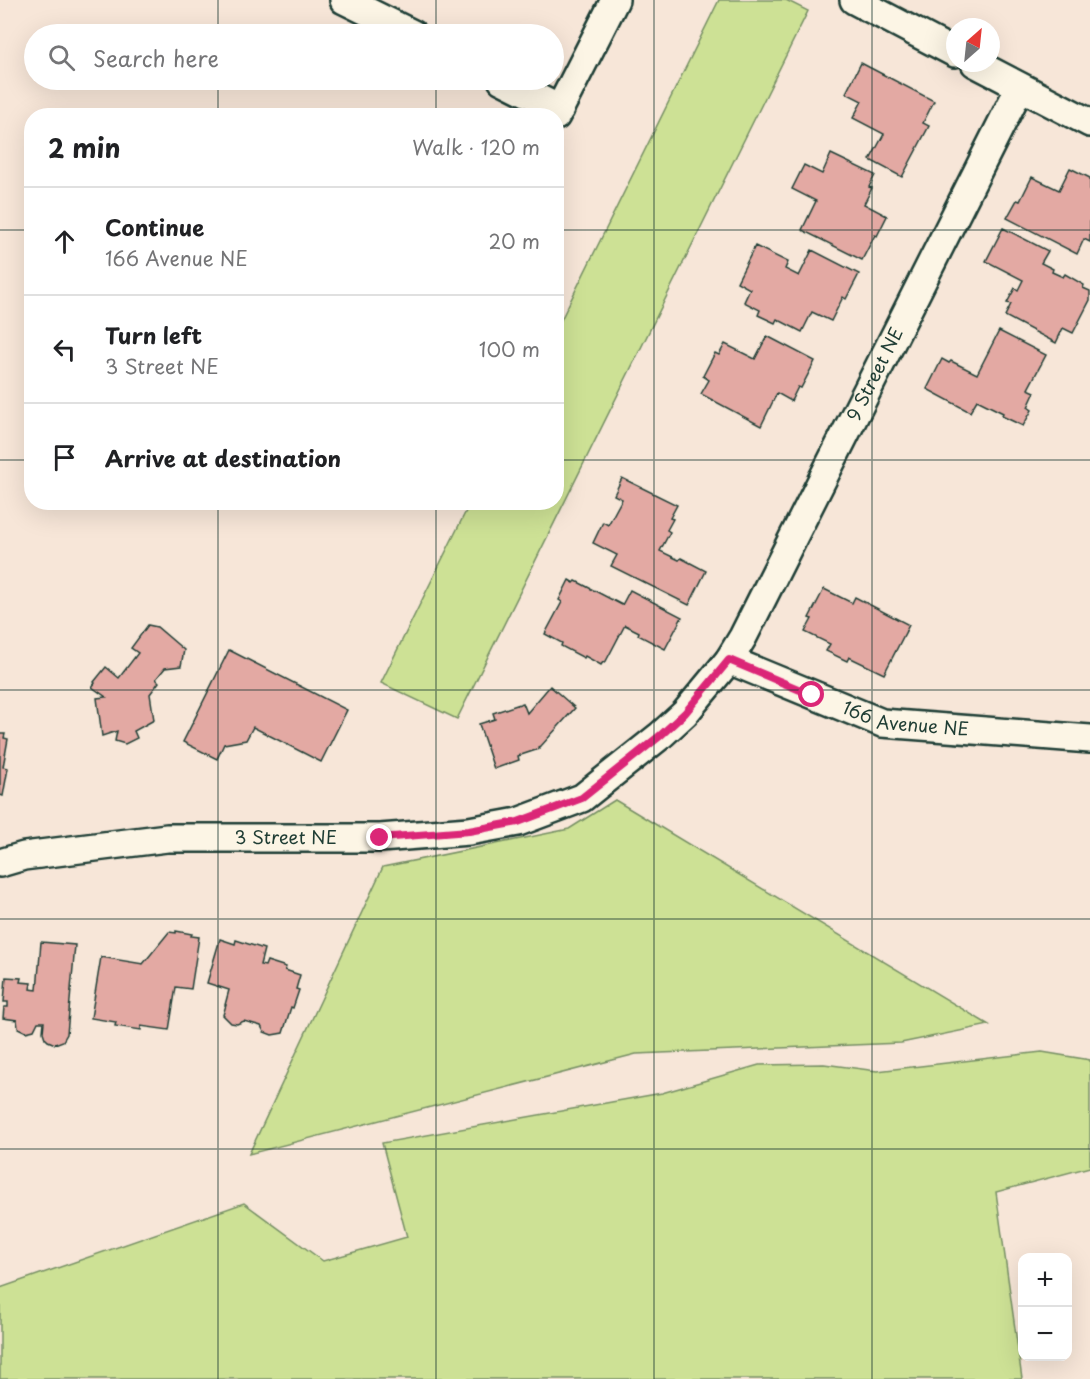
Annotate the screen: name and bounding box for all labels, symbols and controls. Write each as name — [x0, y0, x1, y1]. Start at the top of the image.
north arrow — [946, 18, 1000, 72]
search box — [24, 24, 564, 90]
icon: search — [45, 41, 78, 74]
text: Search here — [93, 41, 219, 74]
text: 2 min — [48, 128, 121, 167]
text: Walk · 120 m — [412, 132, 540, 162]
text: Continue — [105, 210, 204, 243]
icon: ahead — [48, 225, 81, 258]
text: 20 m — [488, 226, 540, 256]
text: 166 Avenue NE — [105, 243, 248, 273]
text: Turn left — [105, 318, 202, 351]
street label: 9 Street NE — [839, 322, 909, 425]
icon: left — [48, 333, 81, 366]
text: 100 m — [479, 334, 540, 364]
text: 3 Street NE — [105, 351, 219, 381]
icon: arrive — [48, 441, 81, 474]
text: Arrive at destination — [105, 441, 341, 474]
route start — [798, 681, 824, 707]
street label: 166 Avenue NE — [839, 693, 970, 742]
street label: 3 Street NE — [235, 823, 337, 850]
route end — [366, 824, 392, 850]
map controls — [1018, 1253, 1072, 1361]
button: + — [1018, 1253, 1072, 1307]
button: − — [1018, 1307, 1072, 1361]

